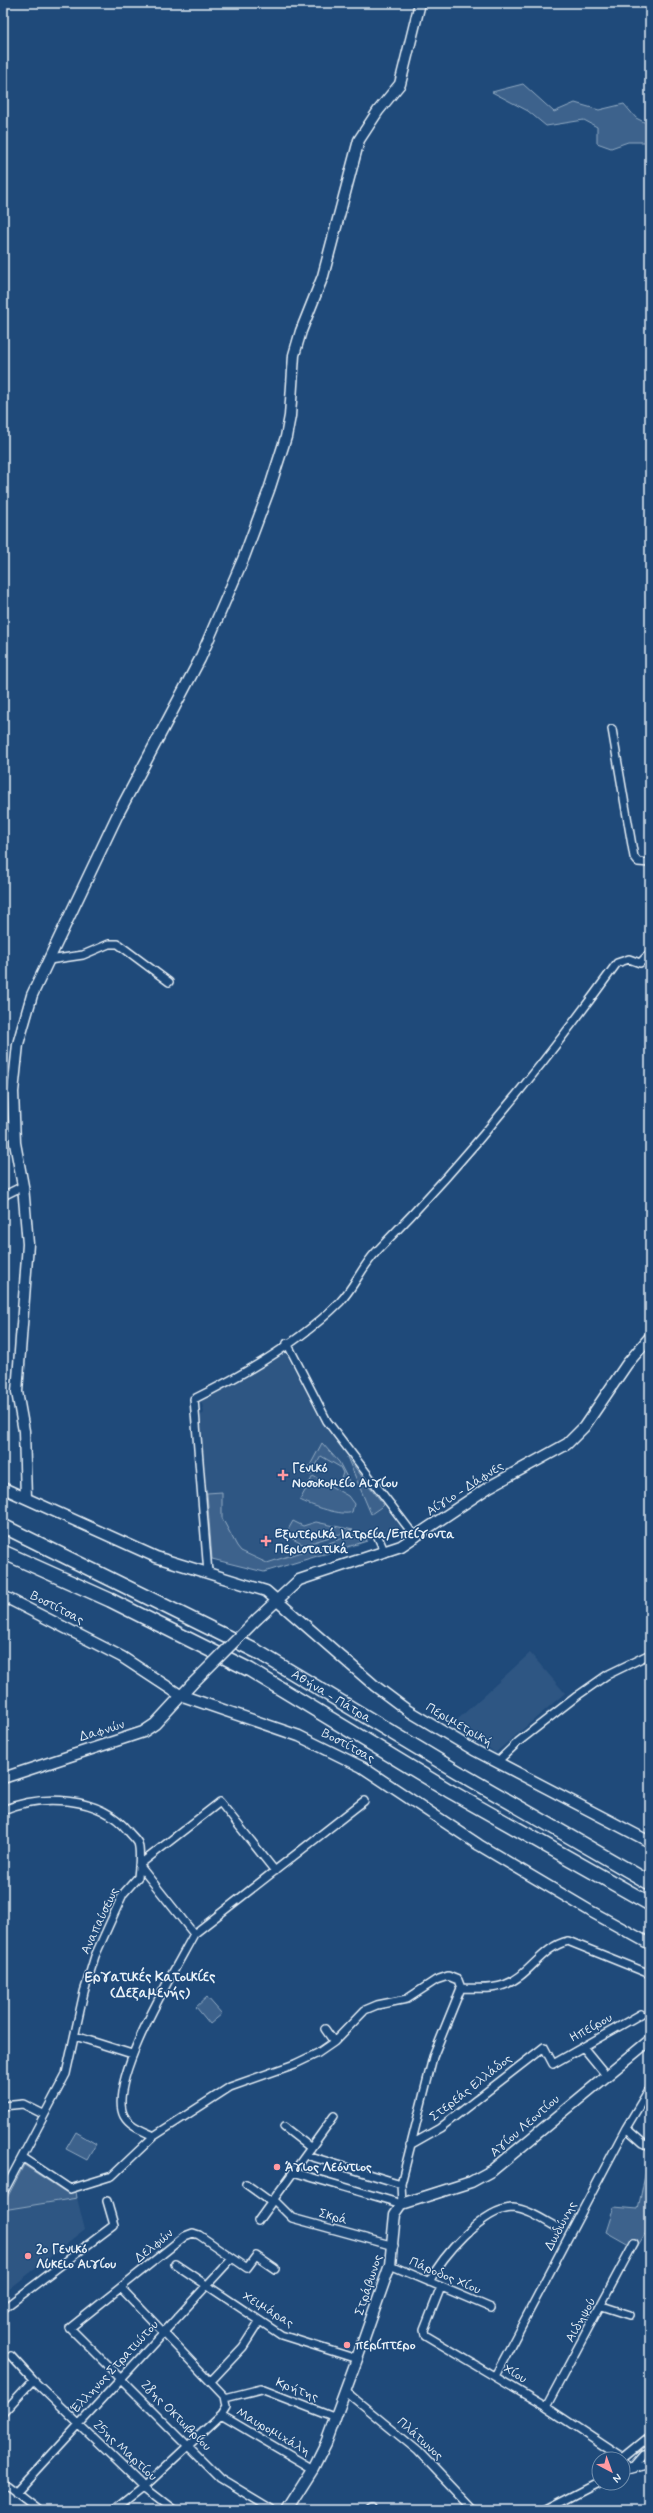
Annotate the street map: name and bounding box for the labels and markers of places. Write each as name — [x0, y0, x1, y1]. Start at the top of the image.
place label: Γενικό Νοσοκομείο Αιγίου — [292, 1460, 398, 1492]
marker: Γενικό Νοσοκομείο Αιγίου — [277, 1469, 289, 1481]
place label: Εξωτερικά Ιατρεία/Επείγοντα Περιστατικά — [275, 1526, 455, 1558]
marker: Εξωτερικά Ιατρεία/Επείγοντα Περιστατικά — [260, 1535, 272, 1547]
place label: Άγιος Λεόντιος — [285, 2159, 372, 2176]
marker: Άγιος Λεόντιος — [272, 2162, 282, 2172]
place label: 2ο Γενικό Λύκειο Αιγίου — [36, 2241, 116, 2273]
marker: 2ο Γενικό Λύκειο Αιγίου — [23, 2251, 33, 2261]
place label: περίπτερο — [355, 2337, 416, 2354]
marker: περίπτερο — [342, 2340, 352, 2350]

